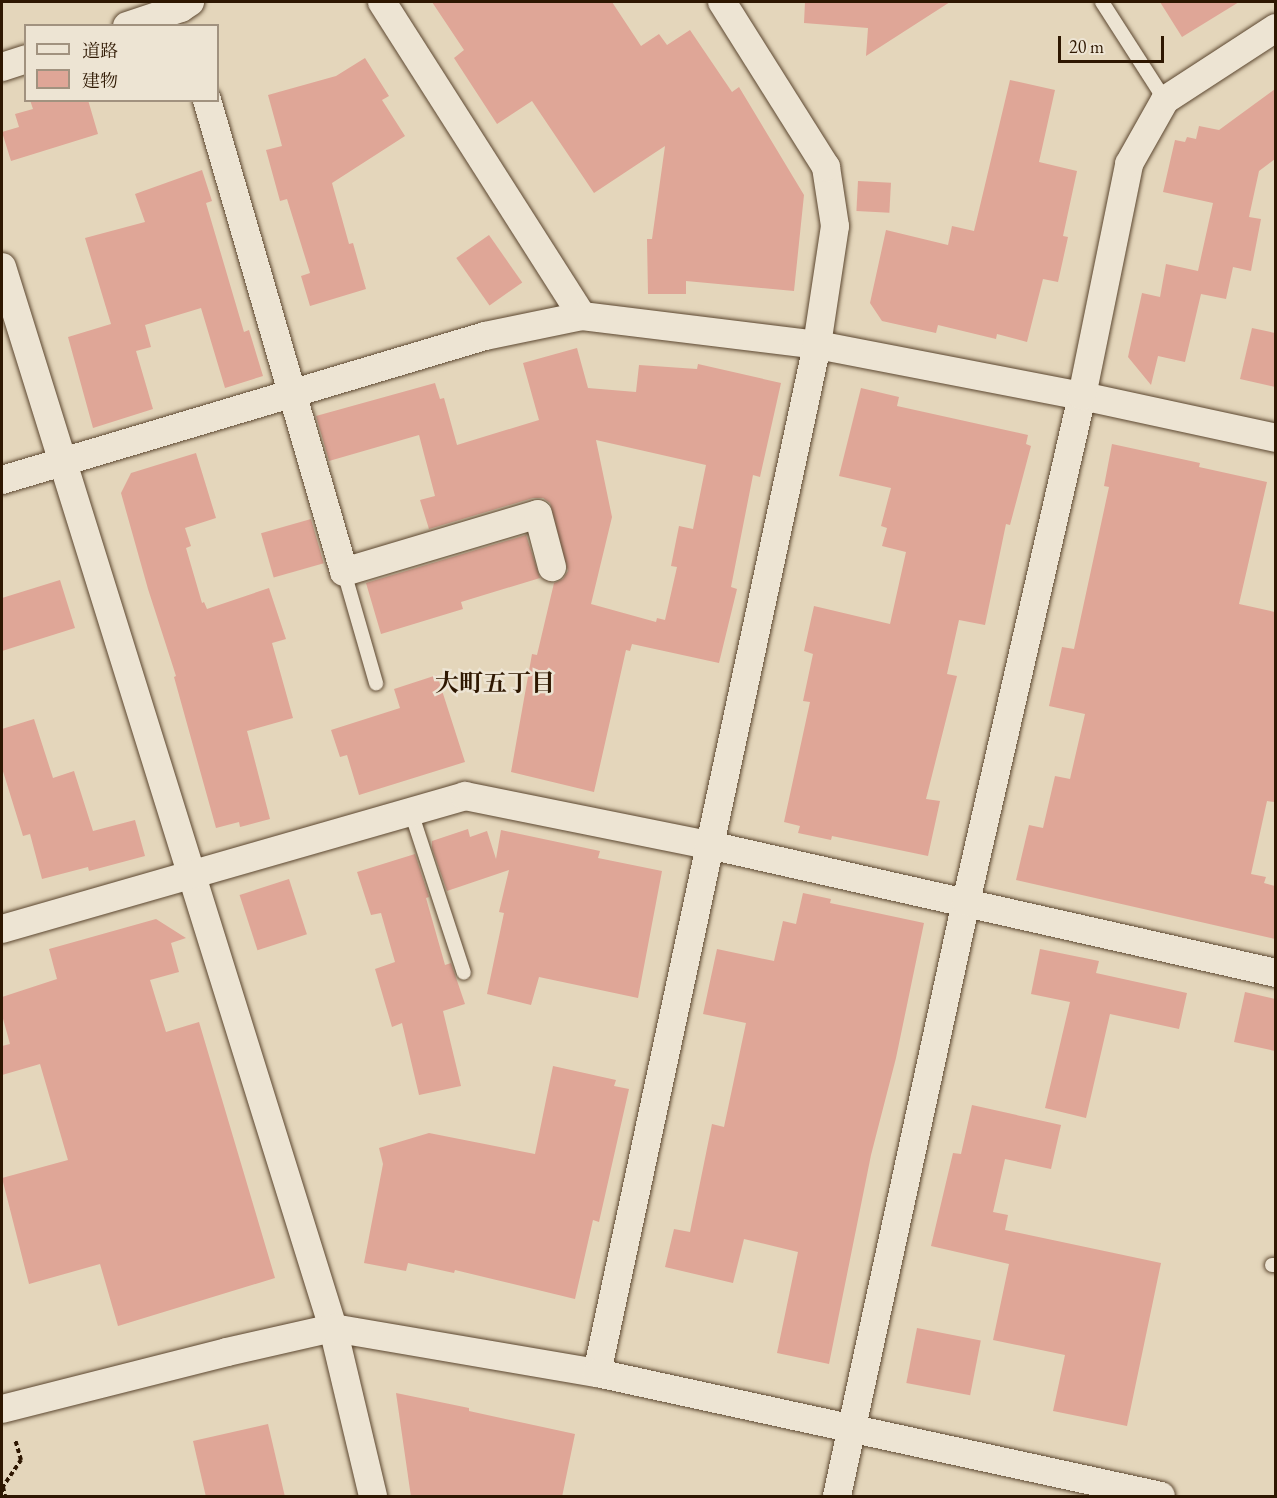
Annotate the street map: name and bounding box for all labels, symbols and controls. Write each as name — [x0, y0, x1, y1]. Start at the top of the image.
legend — [24, 24, 219, 102]
scale bar — [1061, 24, 1168, 62]
text: 20 m — [1069, 35, 1104, 58]
text: 道路 — [82, 39, 118, 62]
text: 建物 — [82, 69, 118, 92]
district label: 大町五丁目 — [435, 669, 555, 697]

